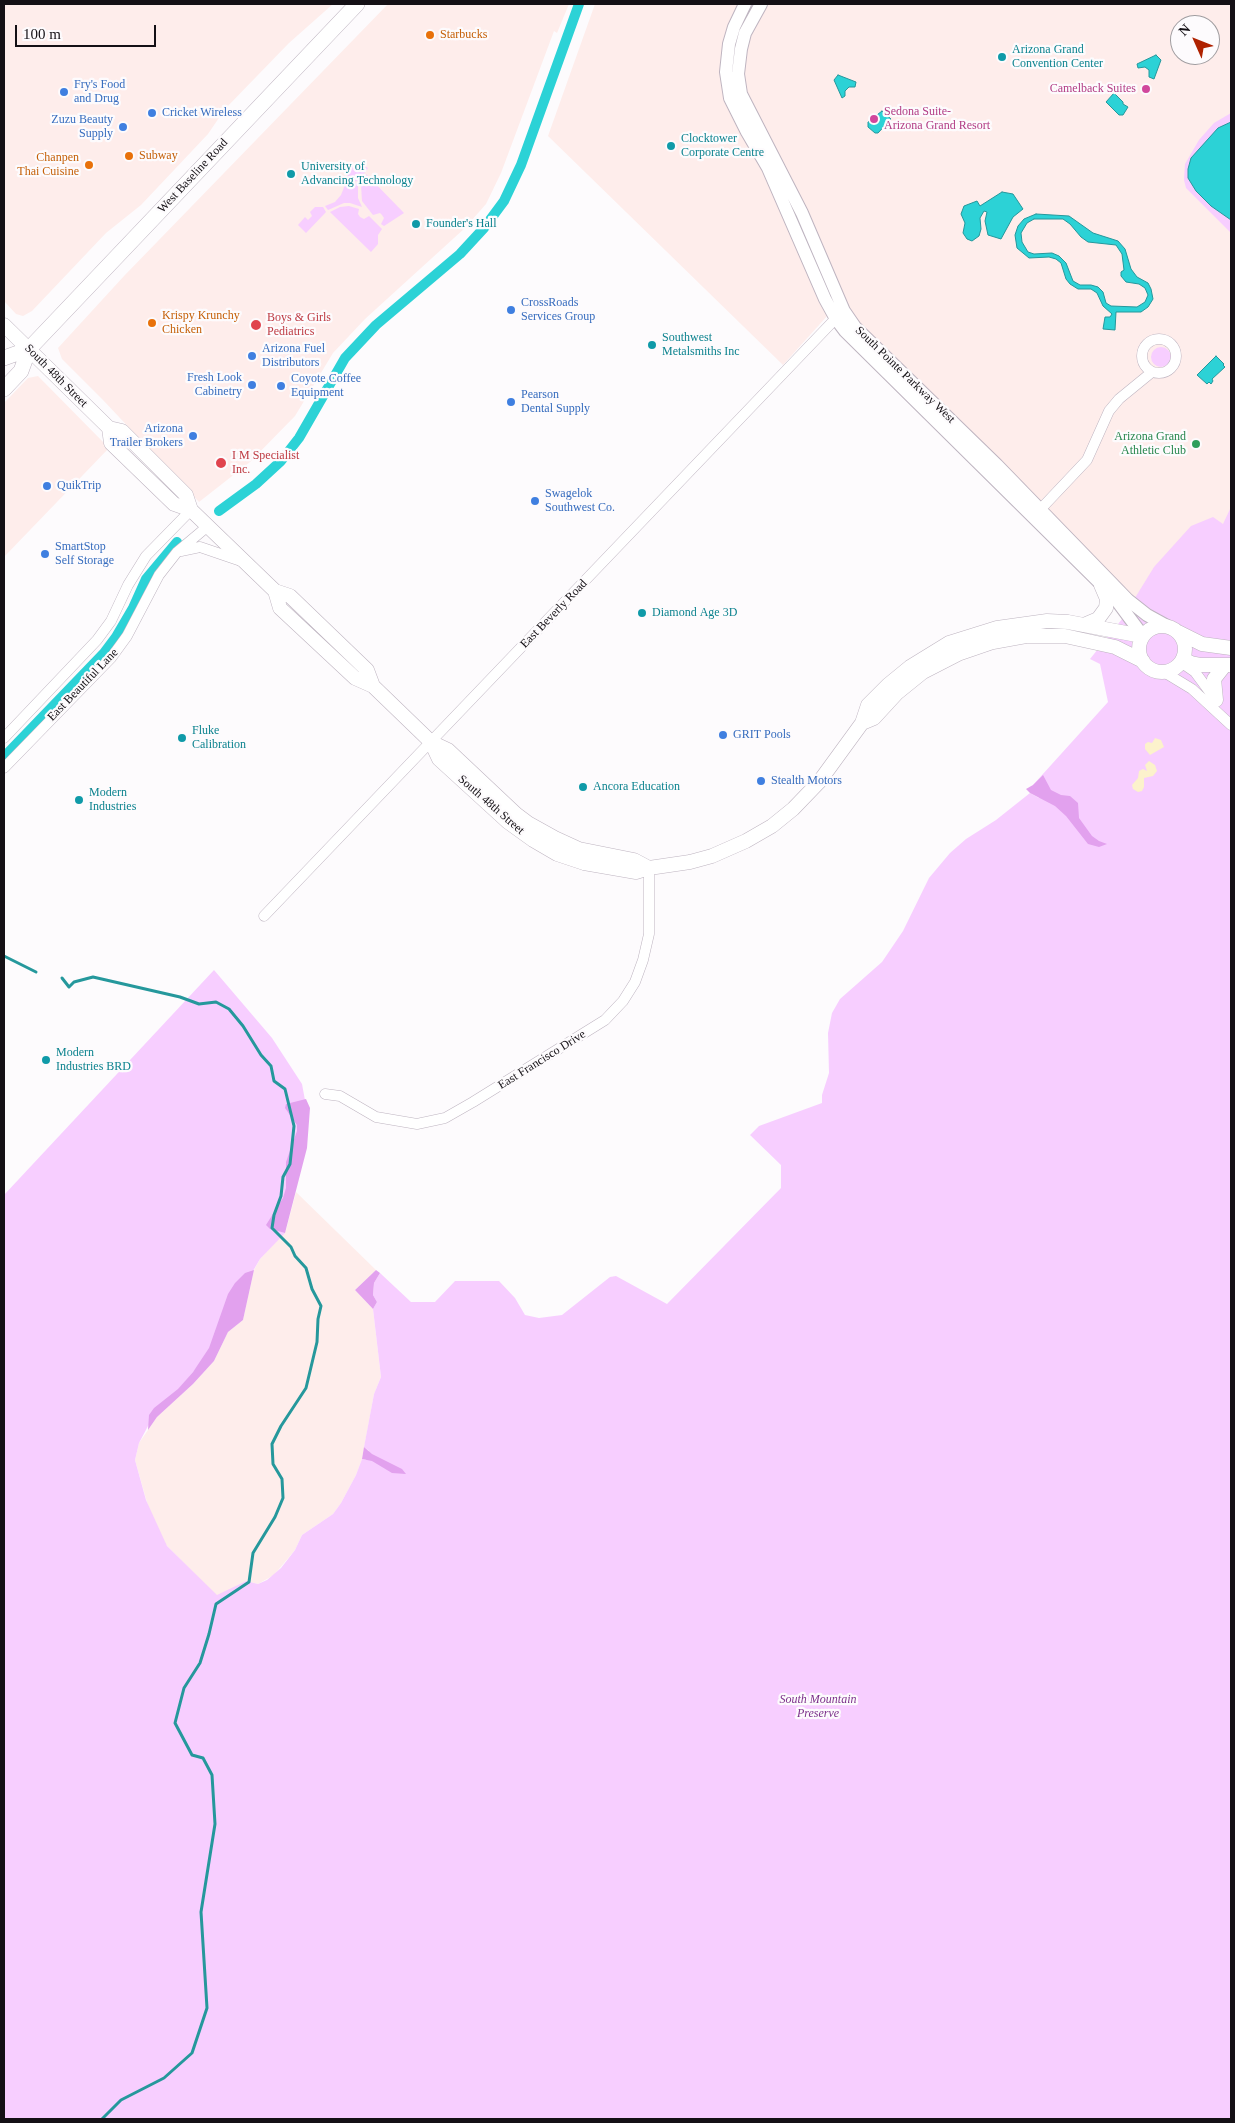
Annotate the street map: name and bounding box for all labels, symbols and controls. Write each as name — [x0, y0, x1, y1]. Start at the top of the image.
scale bar — [18, 15, 159, 47]
north arrow — [1170, 15, 1220, 65]
text: N — [1176, 21, 1193, 39]
text: 100 m — [23, 26, 61, 42]
place label: Starbucks — [440, 28, 487, 42]
marker: Starbucks — [424, 29, 436, 41]
place label: Arizona Grand Convention Center — [1012, 43, 1103, 71]
marker: Arizona Grand Convention Center — [996, 51, 1008, 63]
place label: Fry's Food and Drug — [74, 78, 125, 106]
place label: Camelback Suites — [1050, 82, 1136, 96]
marker: Camelback Suites — [1140, 83, 1152, 95]
marker: Fry's Food and Drug — [58, 86, 70, 98]
place label: Sedona Suite- Arizona Grand Resort — [884, 105, 990, 133]
place label: Cricket Wireless — [162, 106, 242, 120]
marker: Cricket Wireless — [146, 107, 158, 119]
place label: Zuzu Beauty Supply — [51, 113, 113, 141]
marker: Sedona Suite- Arizona Grand Resort — [868, 113, 880, 125]
marker: Zuzu Beauty Supply — [117, 121, 129, 133]
place label: Clocktower Corporate Centre — [681, 132, 764, 160]
street label: West Baseline Road — [155, 136, 231, 216]
marker: Clocktower Corporate Centre — [665, 140, 677, 152]
place label: Subway — [139, 149, 178, 163]
marker: Subway — [123, 150, 135, 162]
place label: Chanpen Thai Cuisine — [17, 151, 79, 179]
marker: Chanpen Thai Cuisine — [83, 159, 95, 171]
place label: University of Advancing Technology — [301, 160, 413, 188]
marker: University of Advancing Technology — [285, 168, 297, 180]
place label: Founder's Hall — [426, 217, 496, 231]
marker: Founder's Hall — [410, 218, 422, 230]
place label: CrossRoads Services Group — [521, 296, 595, 324]
marker: CrossRoads Services Group — [505, 304, 517, 316]
place label: Krispy Krunchy Chicken — [162, 309, 240, 337]
place label: Boys & Girls Pediatrics — [267, 311, 331, 339]
marker: Krispy Krunchy Chicken — [146, 317, 158, 329]
marker: Boys & Girls Pediatrics — [249, 318, 263, 332]
street label: South Pointe Parkway West — [852, 324, 958, 426]
place label: Southwest Metalsmiths Inc — [662, 331, 740, 359]
marker: Southwest Metalsmiths Inc — [646, 339, 658, 351]
street label: South 48th Street — [21, 341, 91, 411]
place label: Arizona Fuel Distributors — [262, 342, 325, 370]
marker: Arizona Fuel Distributors — [246, 350, 258, 362]
place label: Fresh Look Cabinetry — [187, 371, 242, 399]
place label: Coyote Coffee Equipment — [291, 372, 361, 400]
marker: Fresh Look Cabinetry — [246, 379, 258, 391]
marker: Coyote Coffee Equipment — [275, 380, 287, 392]
place label: Pearson Dental Supply — [521, 388, 590, 416]
marker: Pearson Dental Supply — [505, 396, 517, 408]
place label: Arizona Trailer Brokers — [110, 422, 183, 450]
marker: Arizona Trailer Brokers — [187, 430, 199, 442]
place label: Arizona Grand Athletic Club — [1114, 430, 1186, 458]
marker: Arizona Grand Athletic Club — [1190, 438, 1202, 450]
place label: I M Specialist Inc. — [232, 449, 299, 477]
marker: I M Specialist Inc. — [214, 456, 228, 470]
place label: QuikTrip — [57, 479, 101, 493]
marker: QuikTrip — [41, 480, 53, 492]
place label: Swagelok Southwest Co. — [545, 487, 615, 515]
marker: Swagelok Southwest Co. — [529, 495, 541, 507]
place label: SmartStop Self Storage — [55, 540, 114, 568]
marker: SmartStop Self Storage — [39, 548, 51, 560]
street label: East Beverly Road — [518, 577, 590, 651]
place label: Diamond Age 3D — [652, 606, 737, 620]
marker: Diamond Age 3D — [636, 607, 648, 619]
street label: East Beautiful Lane — [45, 646, 121, 724]
place label: Fluke Calibration — [192, 724, 246, 752]
place label: GRIT Pools — [733, 728, 791, 742]
marker: GRIT Pools — [717, 729, 729, 741]
marker: Fluke Calibration — [176, 732, 188, 744]
street label: South 48th Street — [455, 772, 527, 838]
place label: Stealth Motors — [771, 774, 842, 788]
marker: Stealth Motors — [755, 775, 767, 787]
place label: Ancora Education — [593, 780, 680, 794]
marker: Ancora Education — [577, 781, 589, 793]
place label: Modern Industries — [89, 786, 136, 814]
marker: Modern Industries — [73, 794, 85, 806]
street label: East Francisco Drive — [496, 1027, 588, 1093]
place label: Modern Industries BRD — [56, 1046, 131, 1074]
marker: Modern Industries BRD — [40, 1054, 52, 1066]
park label: South Mountain Preserve — [780, 1693, 856, 1721]

